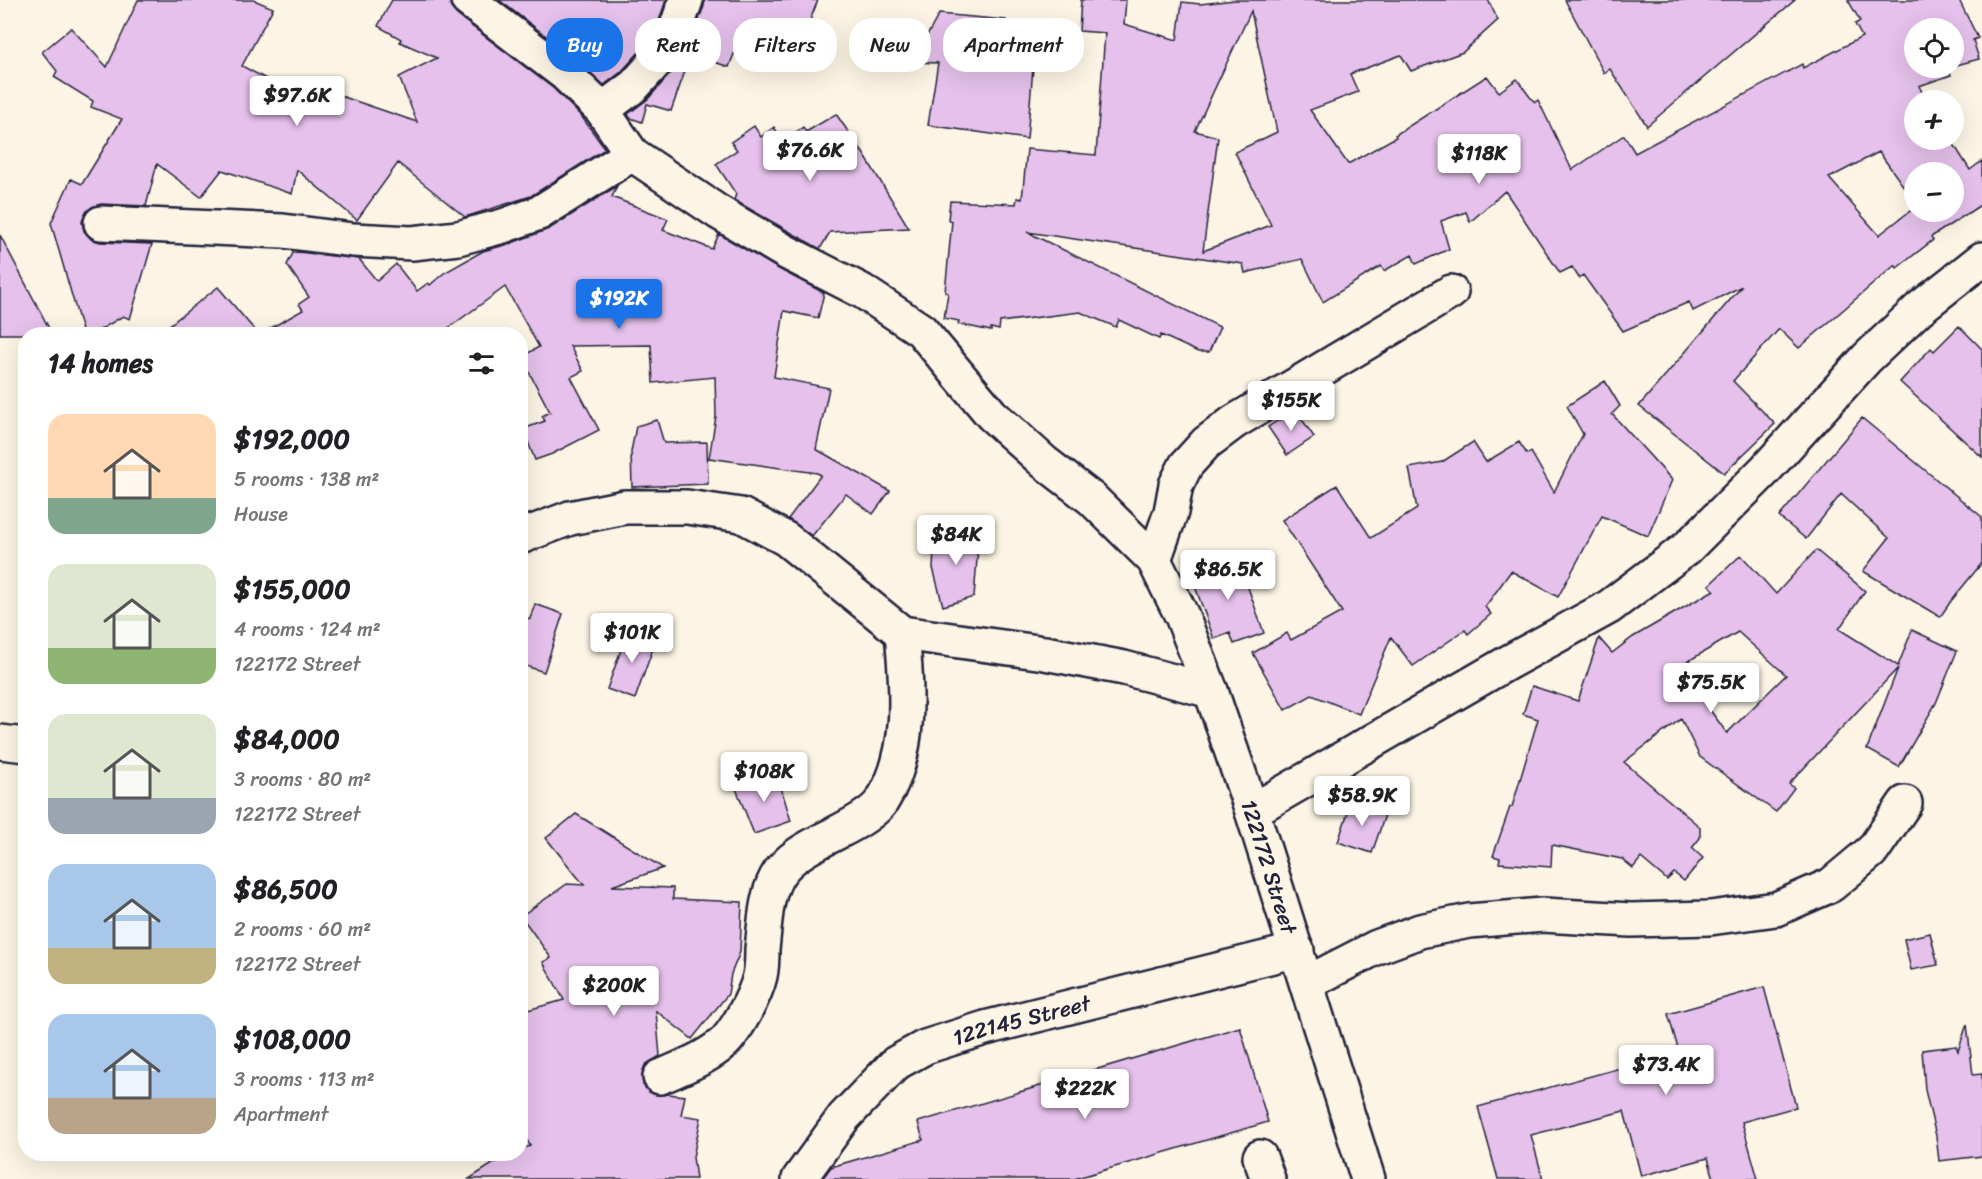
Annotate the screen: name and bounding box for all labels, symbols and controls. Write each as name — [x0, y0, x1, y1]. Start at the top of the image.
chip: Buy — [546, 18, 623, 72]
chip: Rent — [635, 18, 721, 72]
chip: Filters — [733, 18, 837, 72]
chip: New — [849, 18, 931, 72]
chip: Apartment — [943, 18, 1084, 72]
map controls — [1904, 18, 1964, 222]
button: locate — [1904, 18, 1964, 78]
pin: $97.6K — [248, 76, 346, 127]
text: $97.6K — [264, 78, 330, 113]
button: + — [1904, 90, 1964, 150]
pin: $76.6K — [761, 131, 859, 182]
text: $76.6K — [777, 133, 843, 168]
pin: $118K — [1437, 134, 1521, 185]
text: $118K — [1452, 136, 1506, 171]
button: − — [1904, 162, 1964, 222]
pin: $192K — [577, 279, 661, 330]
text: $192K — [590, 281, 648, 316]
text: 14 homes — [48, 340, 153, 386]
icon: filters — [465, 347, 498, 380]
pin: $155K — [1249, 381, 1333, 432]
text: $155K — [1262, 383, 1320, 418]
text: $192,000 — [234, 416, 350, 462]
icon: home — [96, 438, 168, 510]
text: 5 rooms · 138 m² — [234, 462, 379, 497]
text: House — [234, 497, 288, 532]
pin: $84K — [920, 515, 992, 566]
text: $84K — [931, 517, 981, 552]
pin: $86.5K — [1179, 550, 1277, 601]
text: $86.5K — [1194, 552, 1262, 587]
text: $155,000 — [234, 566, 351, 612]
icon: home — [96, 588, 168, 660]
text: 4 rooms · 124 m² — [234, 612, 381, 647]
pin: $101K — [590, 613, 674, 664]
text: $101K — [604, 615, 660, 650]
text: 122172 Street — [234, 647, 361, 682]
pin: $75.5K — [1662, 663, 1760, 714]
text: $75.5K — [1677, 665, 1745, 700]
text: $84,000 — [234, 716, 340, 762]
icon: home — [96, 738, 168, 810]
pin: $108K — [722, 752, 806, 803]
text: $108K — [735, 754, 793, 789]
text: 3 rooms · 80 m² — [234, 762, 371, 797]
pin: $58.9K — [1313, 776, 1411, 827]
text: $58.9K — [1328, 778, 1396, 813]
street label: 122172 Street — [1230, 794, 1309, 940]
text: 122172 Street — [234, 797, 361, 832]
text: $86,500 — [234, 866, 338, 912]
icon: home — [96, 888, 168, 960]
text: 2 rooms · 60 m² — [234, 912, 371, 947]
text: 122172 Street — [234, 947, 361, 982]
pin: $200K — [572, 966, 656, 1017]
text: $200K — [583, 968, 645, 1003]
street label: 122145 Street — [947, 983, 1096, 1057]
text: $108,000 — [234, 1016, 351, 1062]
icon: home — [96, 1038, 168, 1110]
pin: $73.4K — [1617, 1045, 1715, 1096]
text: $73.4K — [1633, 1047, 1699, 1082]
text: 3 rooms · 113 m² — [234, 1062, 375, 1097]
pin: $222K — [1043, 1069, 1127, 1120]
text: $222K — [1055, 1071, 1115, 1106]
text: Apartment — [234, 1097, 328, 1132]

